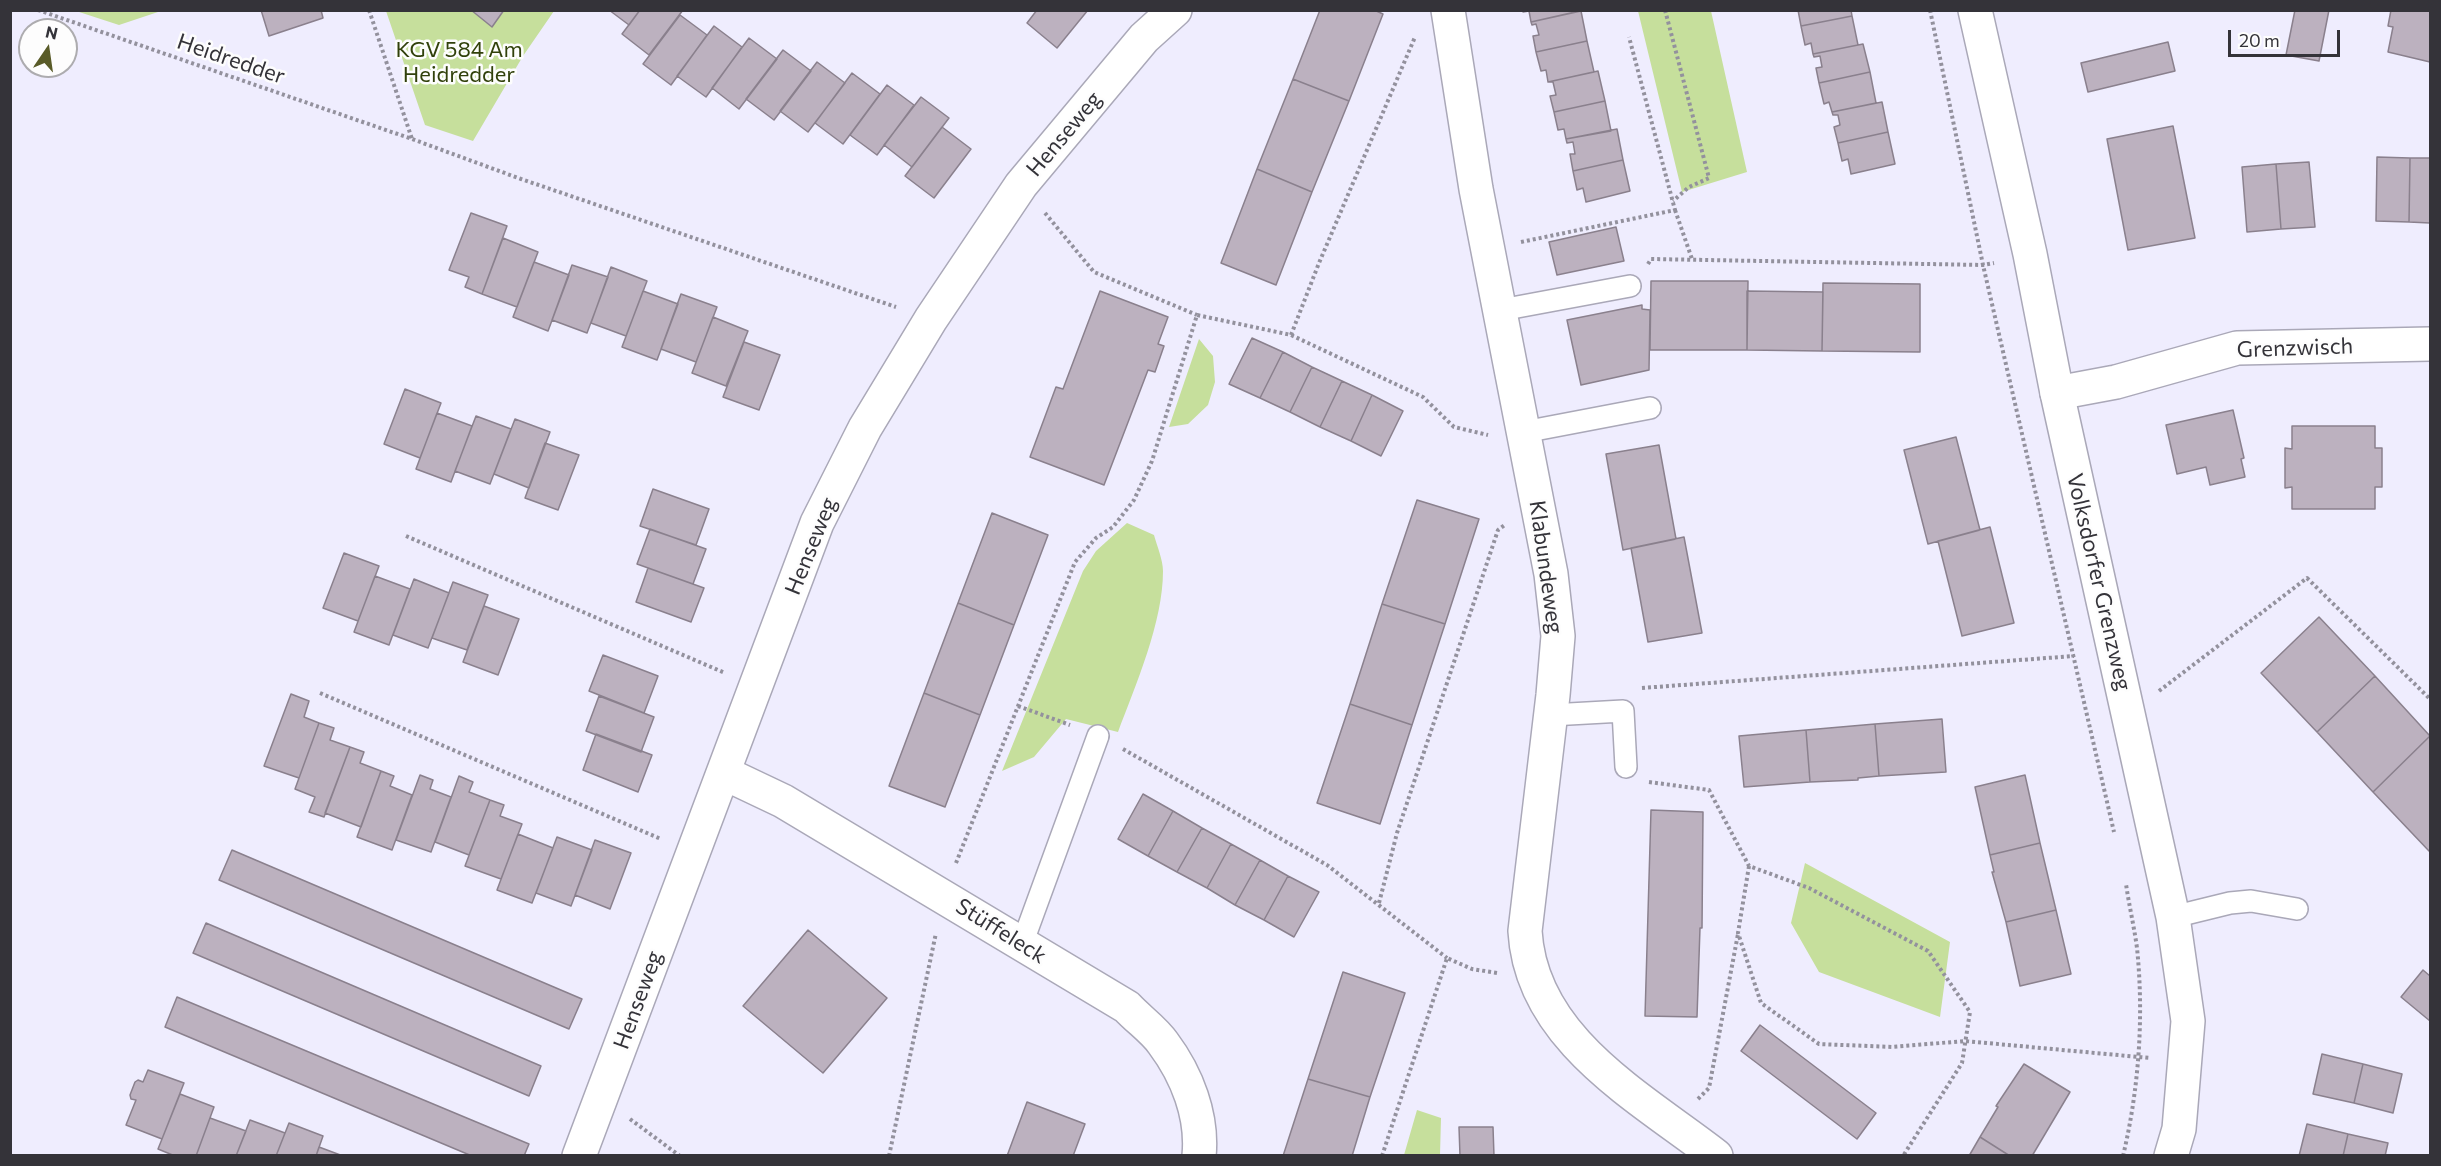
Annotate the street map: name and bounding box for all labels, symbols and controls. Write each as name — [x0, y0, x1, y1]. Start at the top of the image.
north arrow — [18, 18, 78, 78]
scale bar — [2231, 18, 2344, 56]
text: N — [44, 21, 60, 43]
street label: Heidredder — [174, 28, 288, 90]
text: 20 m — [2239, 29, 2280, 51]
park label: KGV 584 Am Heidredder — [395, 37, 523, 88]
street label: Henseweg — [1021, 86, 1107, 182]
street label: Grenzwisch — [2236, 333, 2354, 363]
street label: Volksdorfer Grenzweg — [2061, 471, 2137, 693]
street label: Henseweg — [780, 493, 842, 599]
street label: Klabundeweg — [1524, 499, 1568, 635]
street label: Stüffeleck — [951, 893, 1051, 969]
street label: Henseweg — [608, 947, 668, 1053]

